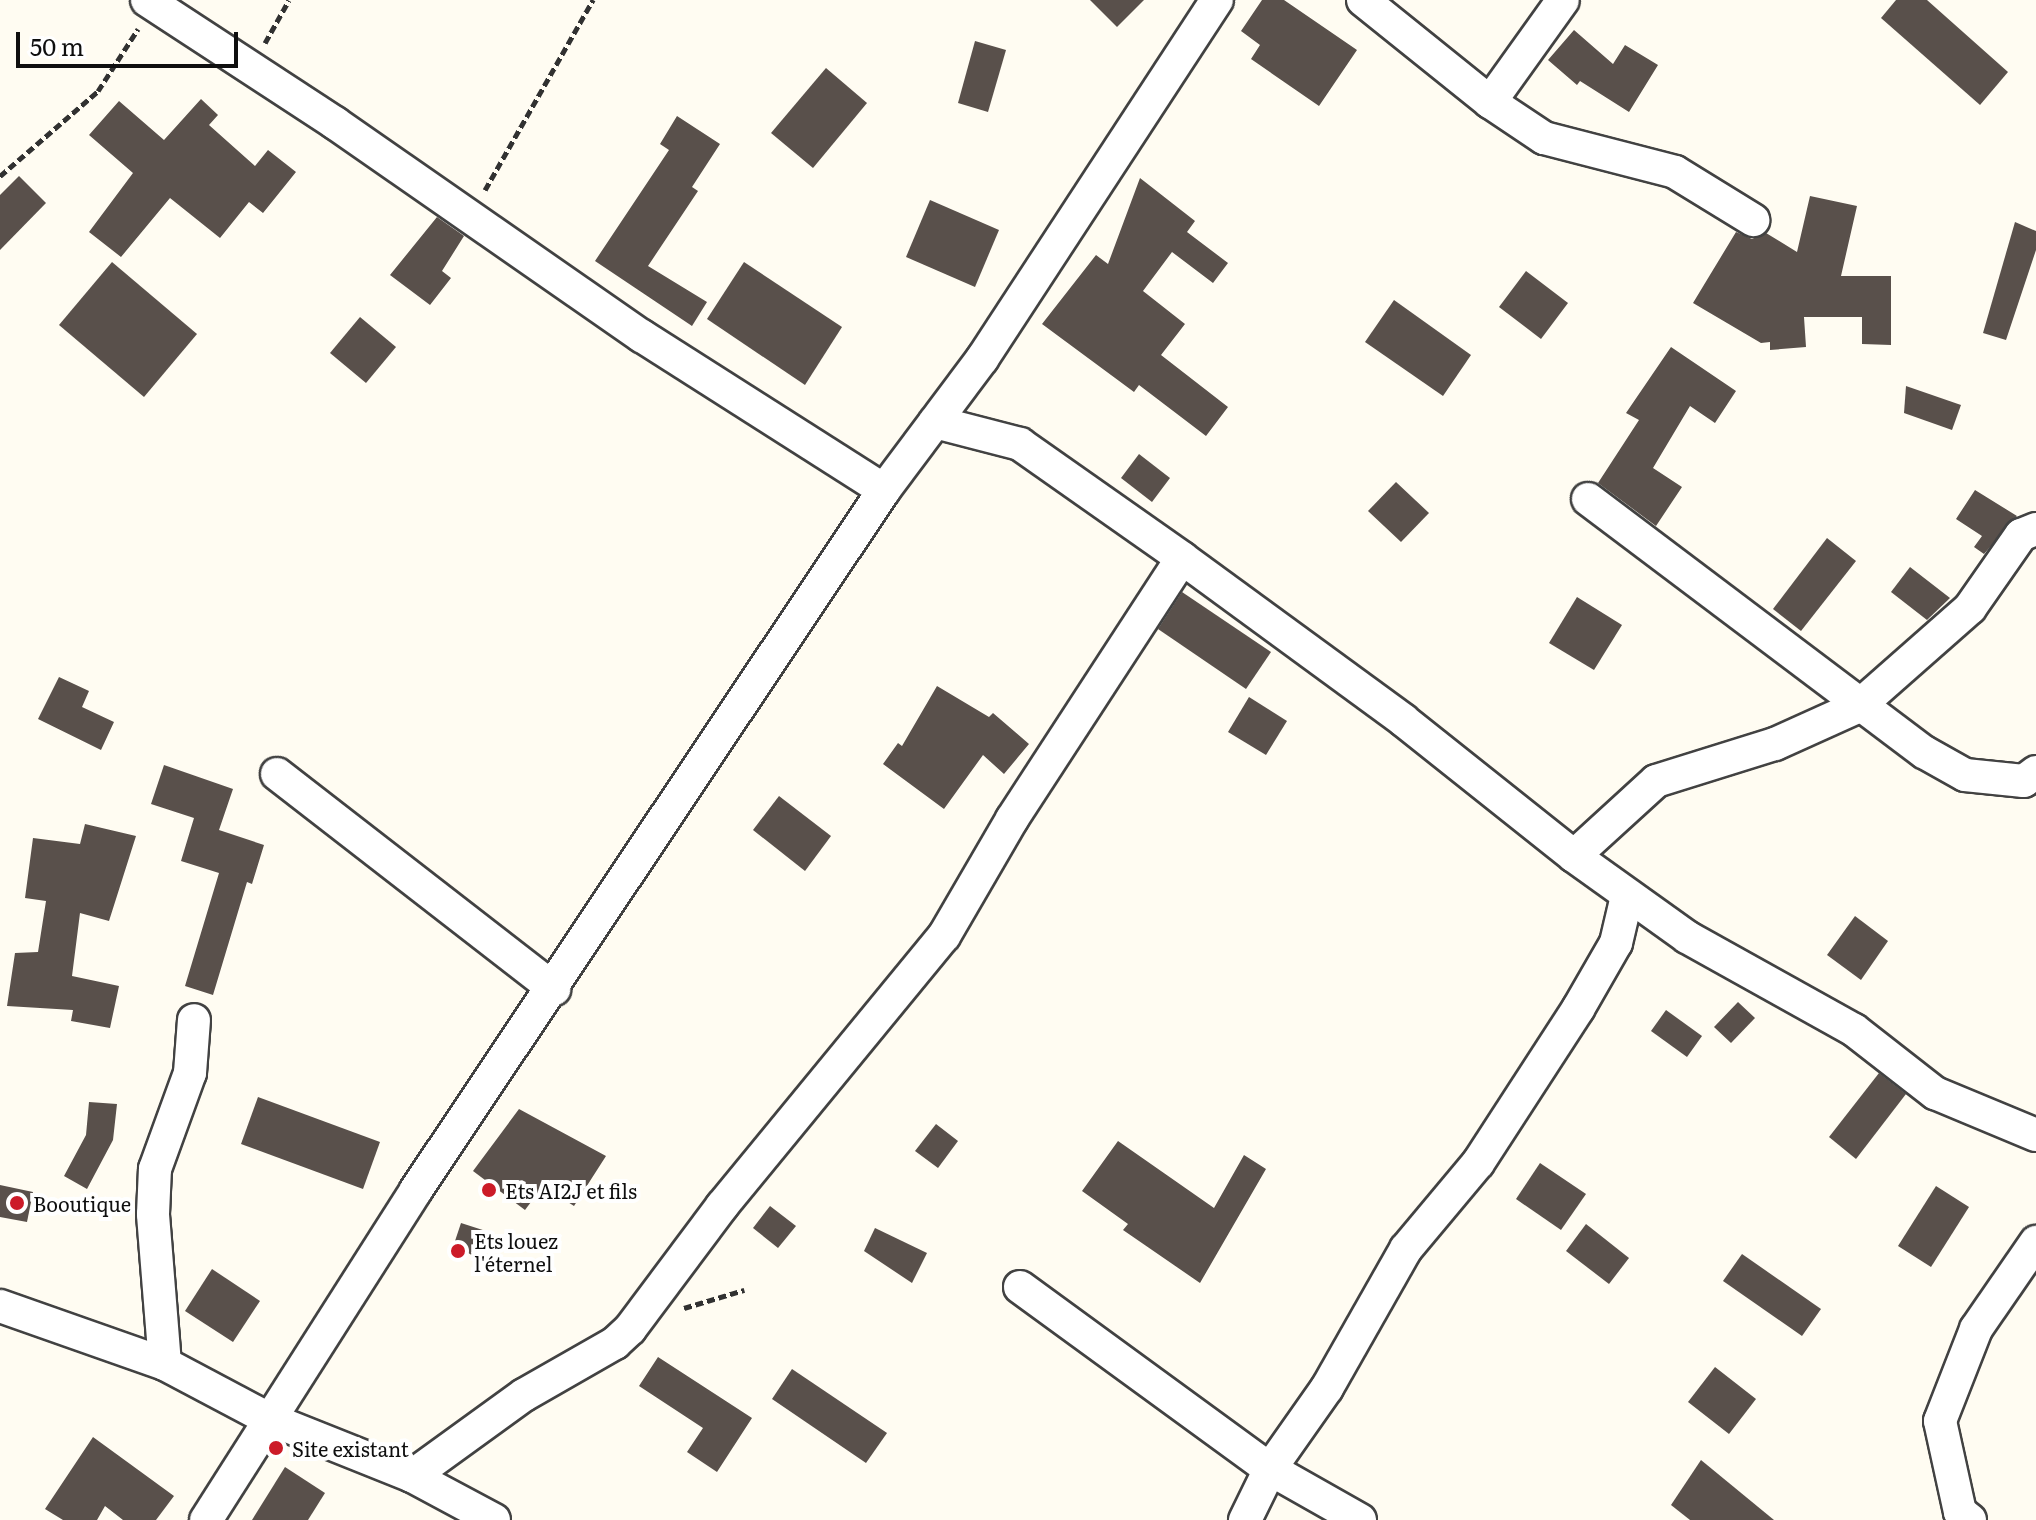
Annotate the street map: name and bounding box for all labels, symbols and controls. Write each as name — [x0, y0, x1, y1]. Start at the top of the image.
scale bar — [20, 16, 242, 66]
text: 50 m — [30, 28, 84, 63]
place label: Ets AI2J et fils — [505, 1178, 637, 1202]
marker: Ets AI2J et fils — [480, 1181, 498, 1199]
place label: Booutique — [33, 1191, 131, 1215]
marker: Booutique — [8, 1194, 26, 1212]
place label: Ets louez l'éternel — [474, 1228, 558, 1275]
marker: Ets louez l'éternel — [449, 1242, 467, 1260]
place label: Site existant — [292, 1436, 409, 1460]
marker: Site existant — [267, 1439, 285, 1457]

